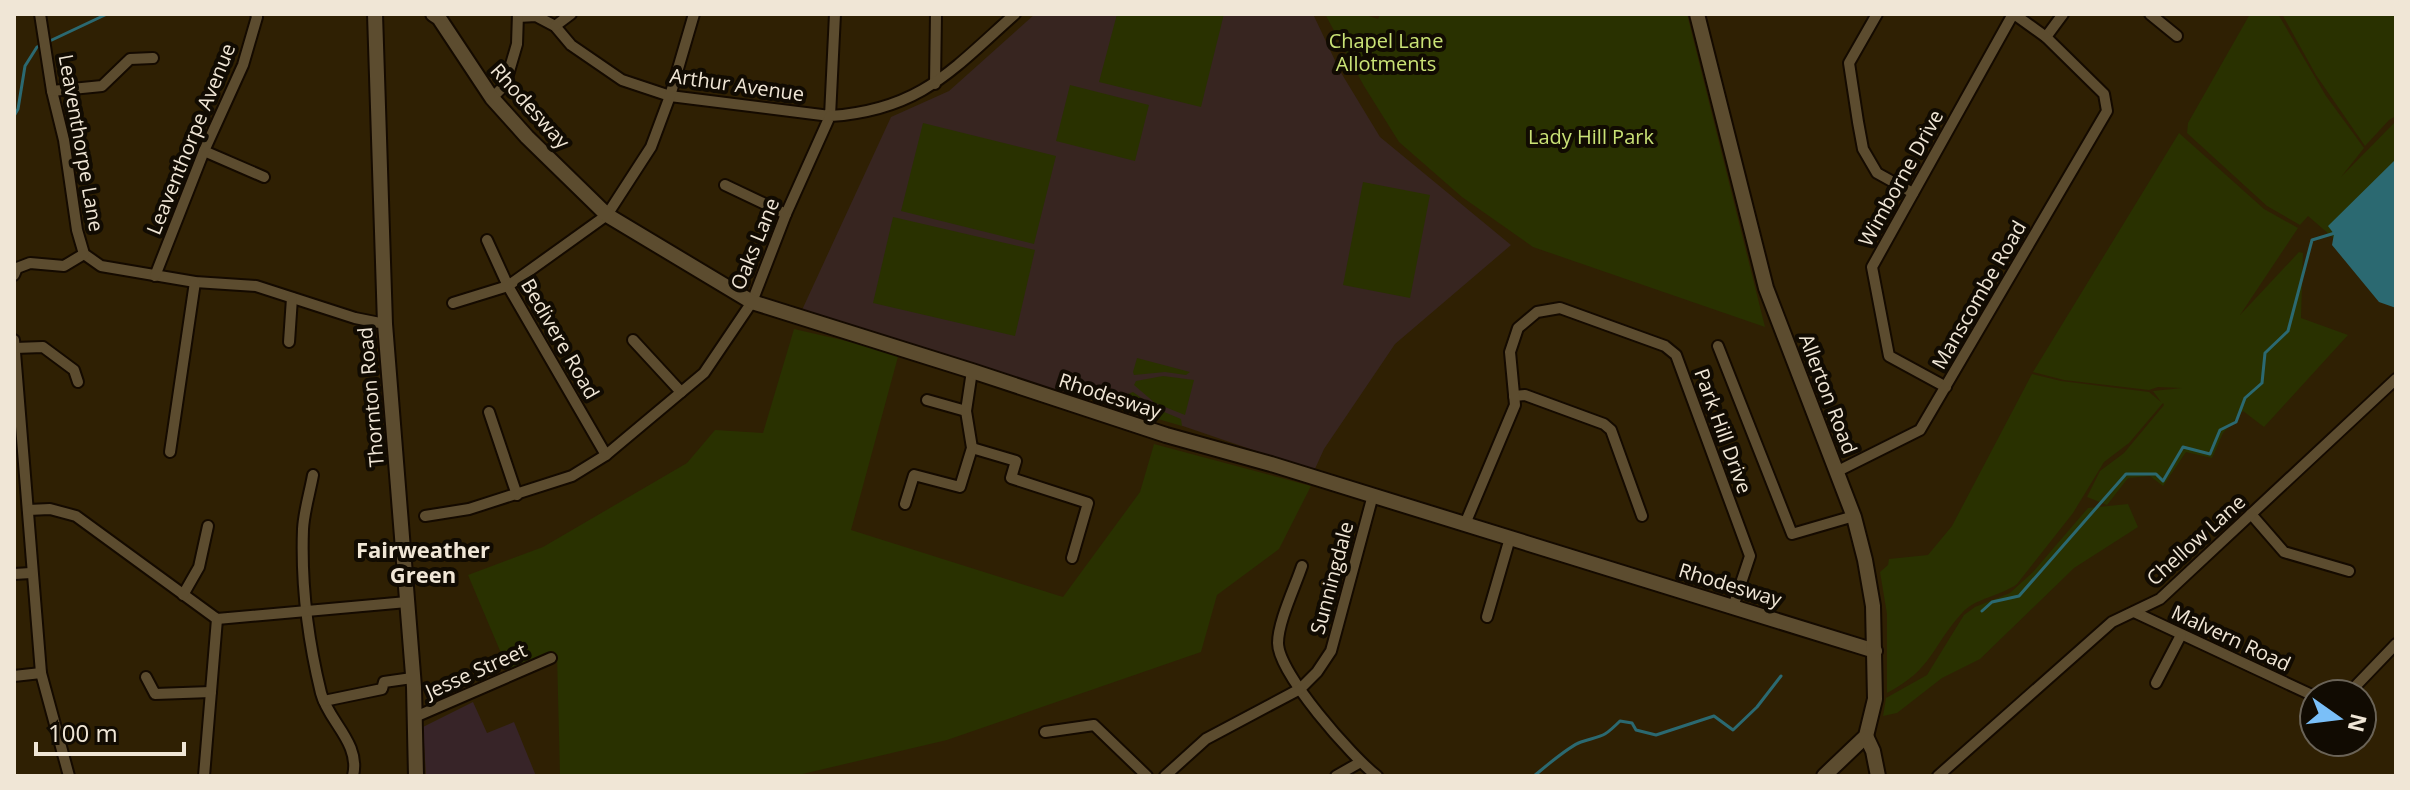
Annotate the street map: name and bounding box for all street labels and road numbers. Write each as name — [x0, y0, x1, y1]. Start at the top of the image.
street label: Leaventhorpe Avenue — [140, 39, 241, 239]
street label: Leaventhorpe Lane — [53, 52, 110, 234]
street label: Rhodesway — [485, 57, 577, 155]
street label: Arthur Avenue — [668, 62, 806, 107]
street label: Wimborne Drive — [1852, 105, 1949, 251]
street label: Oaks Lane — [724, 194, 785, 294]
street label: Manscombe Road — [1925, 216, 2032, 374]
street label: Bedivere Road — [515, 274, 606, 404]
street label: Thornton Road — [351, 326, 390, 468]
street label: Allerton Road — [1793, 330, 1864, 458]
street label: Park Hill Drive — [1688, 365, 1759, 497]
street label: Rhodesway — [1055, 366, 1166, 425]
street label: Chellow Lane — [2141, 488, 2251, 591]
street label: Sunningdale — [1304, 519, 1360, 637]
street label: Rhodesway — [1675, 556, 1786, 613]
street label: Malvern Road — [2167, 598, 2295, 677]
street label: Jesse Street — [419, 636, 531, 706]

